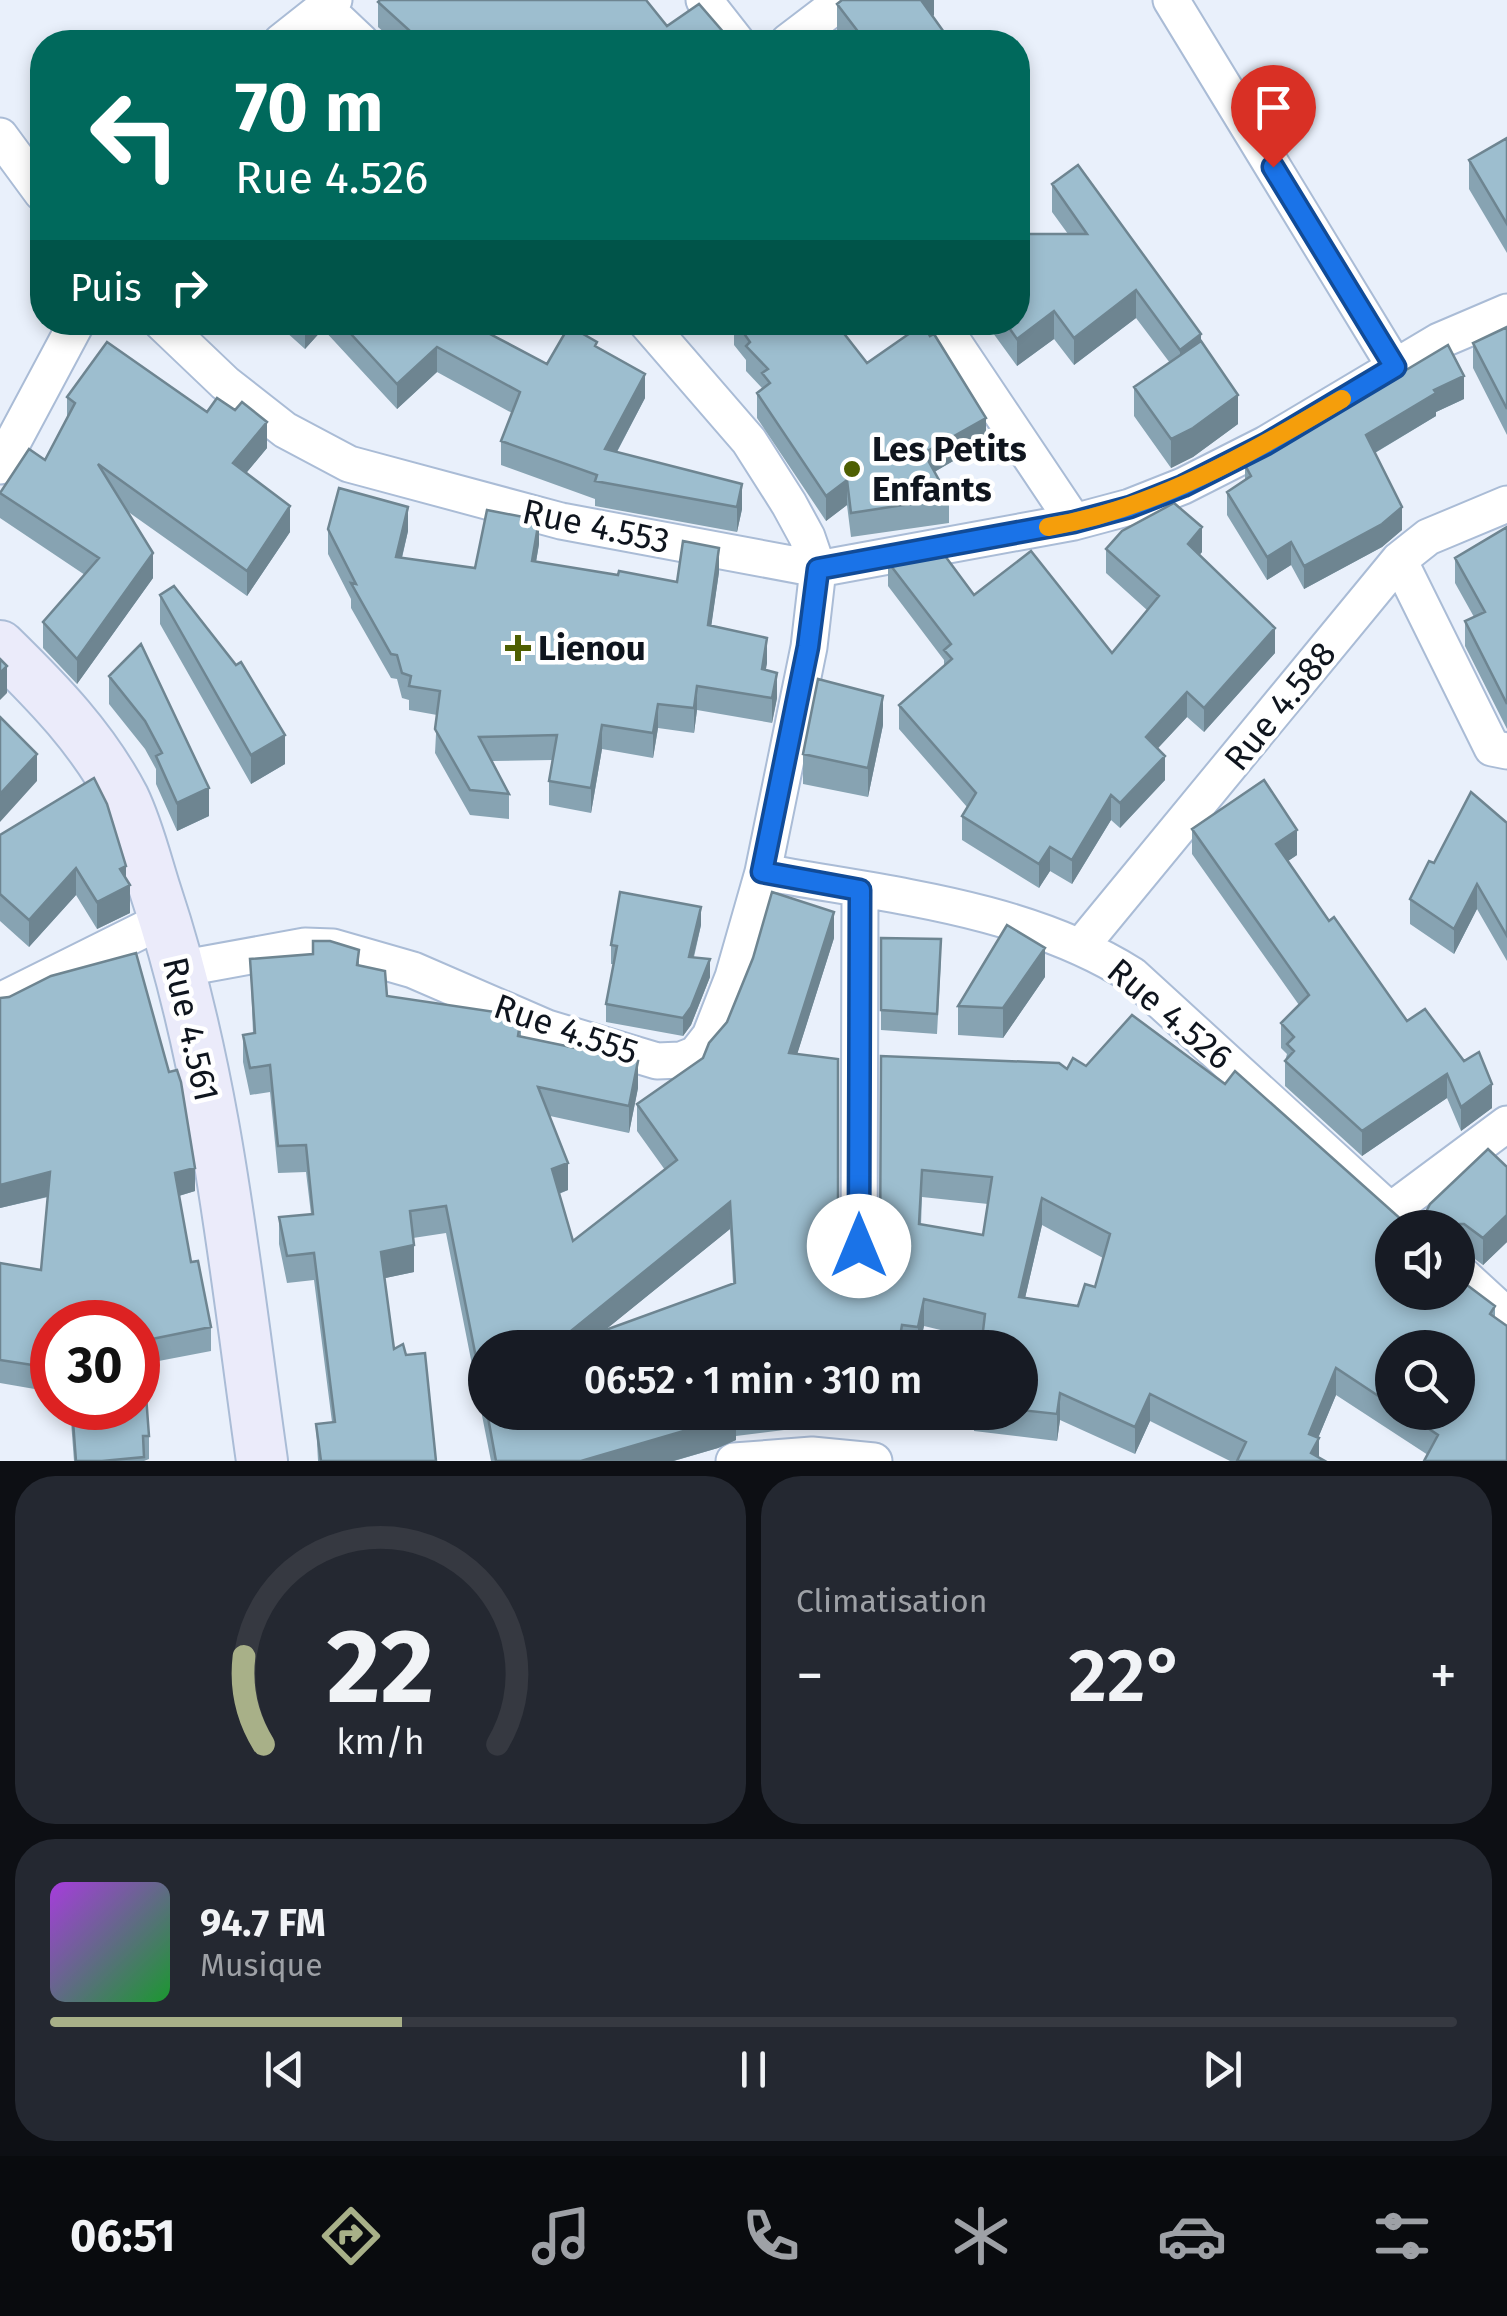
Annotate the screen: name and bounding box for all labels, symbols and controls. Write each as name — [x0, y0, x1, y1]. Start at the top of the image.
pin — [1231, 65, 1316, 168]
text: 70 m — [235, 66, 384, 150]
icon: left — [70, 70, 200, 200]
icon: arrive — [1246, 80, 1301, 135]
text: Rue 4.526 — [235, 151, 428, 205]
icon: right — [162, 260, 217, 315]
text: Puis — [70, 265, 142, 311]
place label: Les Petits Enfants — [872, 428, 1027, 510]
marker: Les Petits Enfants — [841, 458, 863, 480]
street label: Rue 4.553 — [519, 490, 673, 562]
place label: Lienou — [538, 627, 646, 669]
street label: Rue 4.588 — [1215, 633, 1345, 779]
marker: Lienou — [507, 637, 529, 659]
street label: Rue 4.526 — [1099, 950, 1241, 1078]
street label: Rue 4.561 — [154, 953, 228, 1105]
street label: Rue 4.555 — [488, 985, 644, 1073]
position arrow — [807, 1194, 911, 1298]
map controls — [1375, 1210, 1475, 1430]
button: sound — [1375, 1210, 1475, 1310]
speed limit sign: 30 — [30, 1300, 160, 1430]
button: search — [1375, 1330, 1475, 1430]
text: 06:52 · 1 min · 310 m — [584, 1357, 922, 1403]
text: Climatisation — [796, 1582, 987, 1620]
text: 22 — [327, 1605, 434, 1730]
text: 22° — [1069, 1631, 1184, 1721]
text: − — [796, 1643, 824, 1709]
text: + — [1430, 1643, 1457, 1709]
text: km/h — [336, 1721, 425, 1763]
text: 94.7 FM — [200, 1900, 326, 1946]
text: Musique — [200, 1946, 323, 1984]
icon: previous — [257, 2042, 312, 2097]
icon: pause — [726, 2042, 781, 2097]
icon: next — [1195, 2042, 1250, 2097]
icon: directions — [316, 2201, 386, 2271]
icon: music — [526, 2201, 596, 2271]
icon: phone — [736, 2201, 806, 2271]
icon: climate — [946, 2201, 1016, 2271]
icon: car — [1157, 2201, 1227, 2271]
icon: filters — [1367, 2201, 1437, 2271]
text: 06:51 — [70, 2209, 175, 2263]

